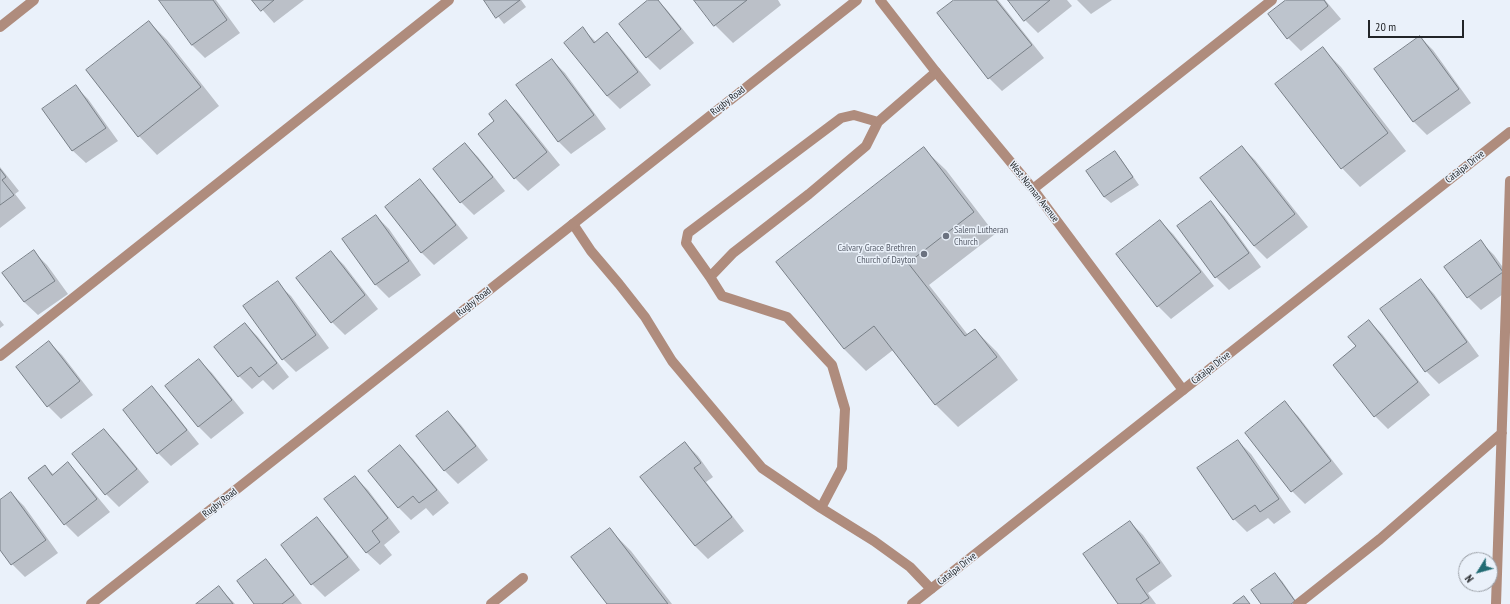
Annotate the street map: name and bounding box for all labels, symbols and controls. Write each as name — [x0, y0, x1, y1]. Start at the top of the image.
scale bar — [1370, 12, 1466, 38]
text: 20 m — [1375, 19, 1396, 34]
street label: Rugby Road — [708, 84, 748, 118]
street label: Catalpa Drive — [1443, 148, 1487, 186]
street label: West Norman Avenue — [1007, 159, 1061, 225]
place label: Salem Lutheran Church — [954, 224, 1008, 248]
marker: Salem Lutheran Church — [941, 231, 951, 241]
place label: Calvary Grace Brethren Church of Dayton — [837, 242, 916, 266]
marker: Calvary Grace Brethren Church of Dayton — [919, 249, 929, 259]
street label: Rugby Road — [454, 285, 494, 319]
street label: Catalpa Drive — [1189, 349, 1233, 387]
street label: Rugby Road — [200, 486, 240, 520]
street label: Catalpa Drive — [935, 550, 979, 588]
north arrow — [1458, 552, 1498, 592]
text: N — [1462, 572, 1477, 585]

